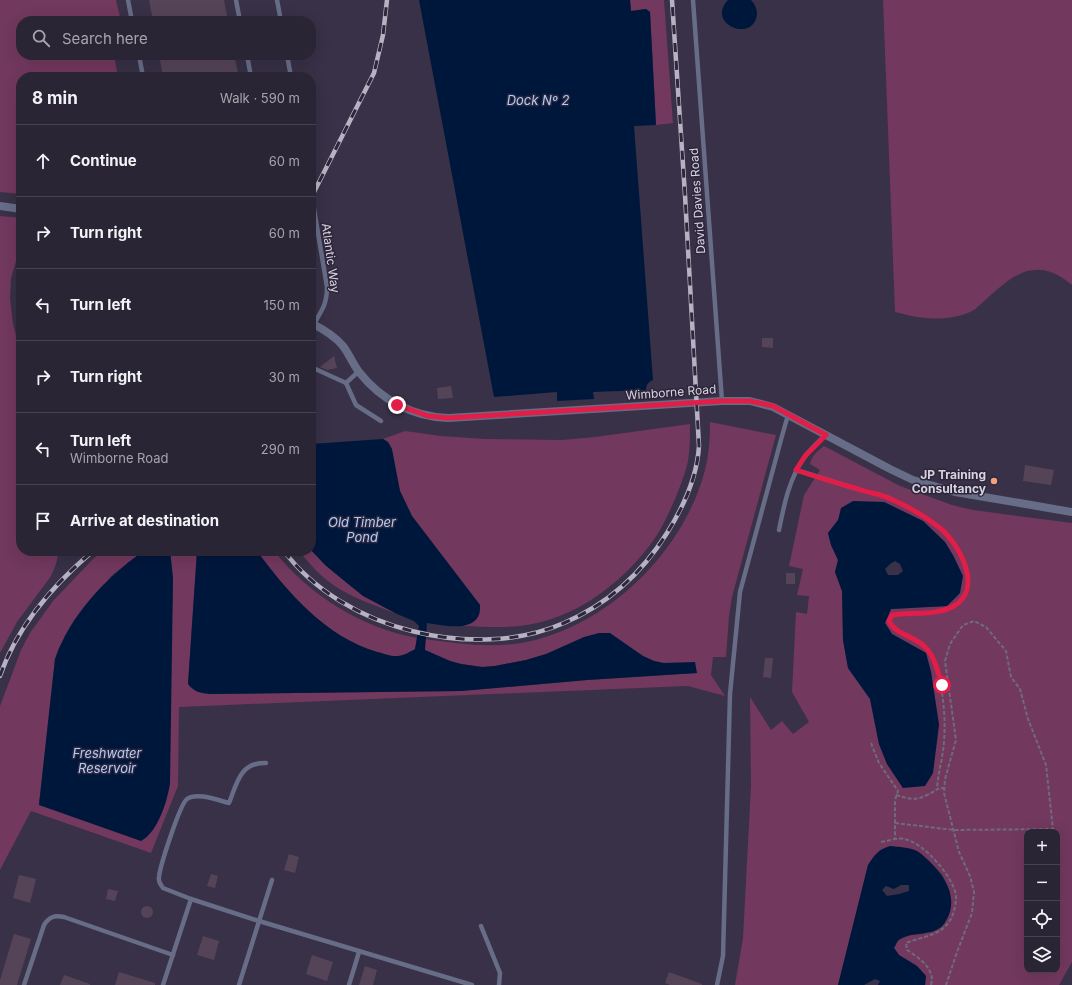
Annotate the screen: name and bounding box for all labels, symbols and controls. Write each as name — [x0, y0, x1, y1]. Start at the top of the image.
search box — [16, 16, 316, 60]
icon: search — [30, 27, 52, 49]
text: Search here — [62, 29, 148, 48]
text: 8 min — [32, 88, 78, 108]
text: Walk · 590 m — [220, 90, 300, 106]
water label: Dock Nº 2 — [507, 92, 569, 108]
street label: David Davies Road — [686, 148, 708, 254]
icon: ahead — [32, 150, 54, 172]
text: Continue — [70, 151, 137, 170]
text: 60 m — [269, 153, 300, 169]
icon: right — [32, 222, 54, 244]
street label: Atlantic Way — [319, 222, 343, 294]
text: Turn right — [70, 223, 142, 242]
text: 60 m — [269, 225, 300, 241]
icon: left — [32, 294, 54, 316]
text: Turn left — [70, 295, 131, 314]
text: 150 m — [264, 297, 300, 313]
icon: right — [32, 366, 54, 388]
text: Turn right — [70, 367, 142, 386]
text: 30 m — [269, 369, 300, 385]
street label: Wimborne Road — [625, 381, 717, 403]
route end — [388, 396, 406, 414]
text: Turn left — [70, 431, 131, 450]
icon: left — [32, 438, 54, 460]
text: 290 m — [261, 441, 300, 457]
text: Wimborne Road — [70, 450, 168, 466]
place label: JP Training Consultancy — [912, 467, 987, 496]
marker: JP Training Consultancy — [989, 476, 999, 486]
icon: arrive — [32, 510, 54, 532]
text: Arrive at destination — [70, 511, 219, 530]
water label: Old Timber Pond — [328, 514, 397, 545]
route start — [933, 676, 951, 694]
water label: Freshwater Reservoir — [73, 745, 143, 776]
map controls — [1024, 829, 1060, 973]
button: + — [1024, 829, 1060, 865]
button: − — [1024, 865, 1060, 901]
button: locate — [1024, 901, 1060, 937]
button: layers — [1024, 937, 1060, 973]

